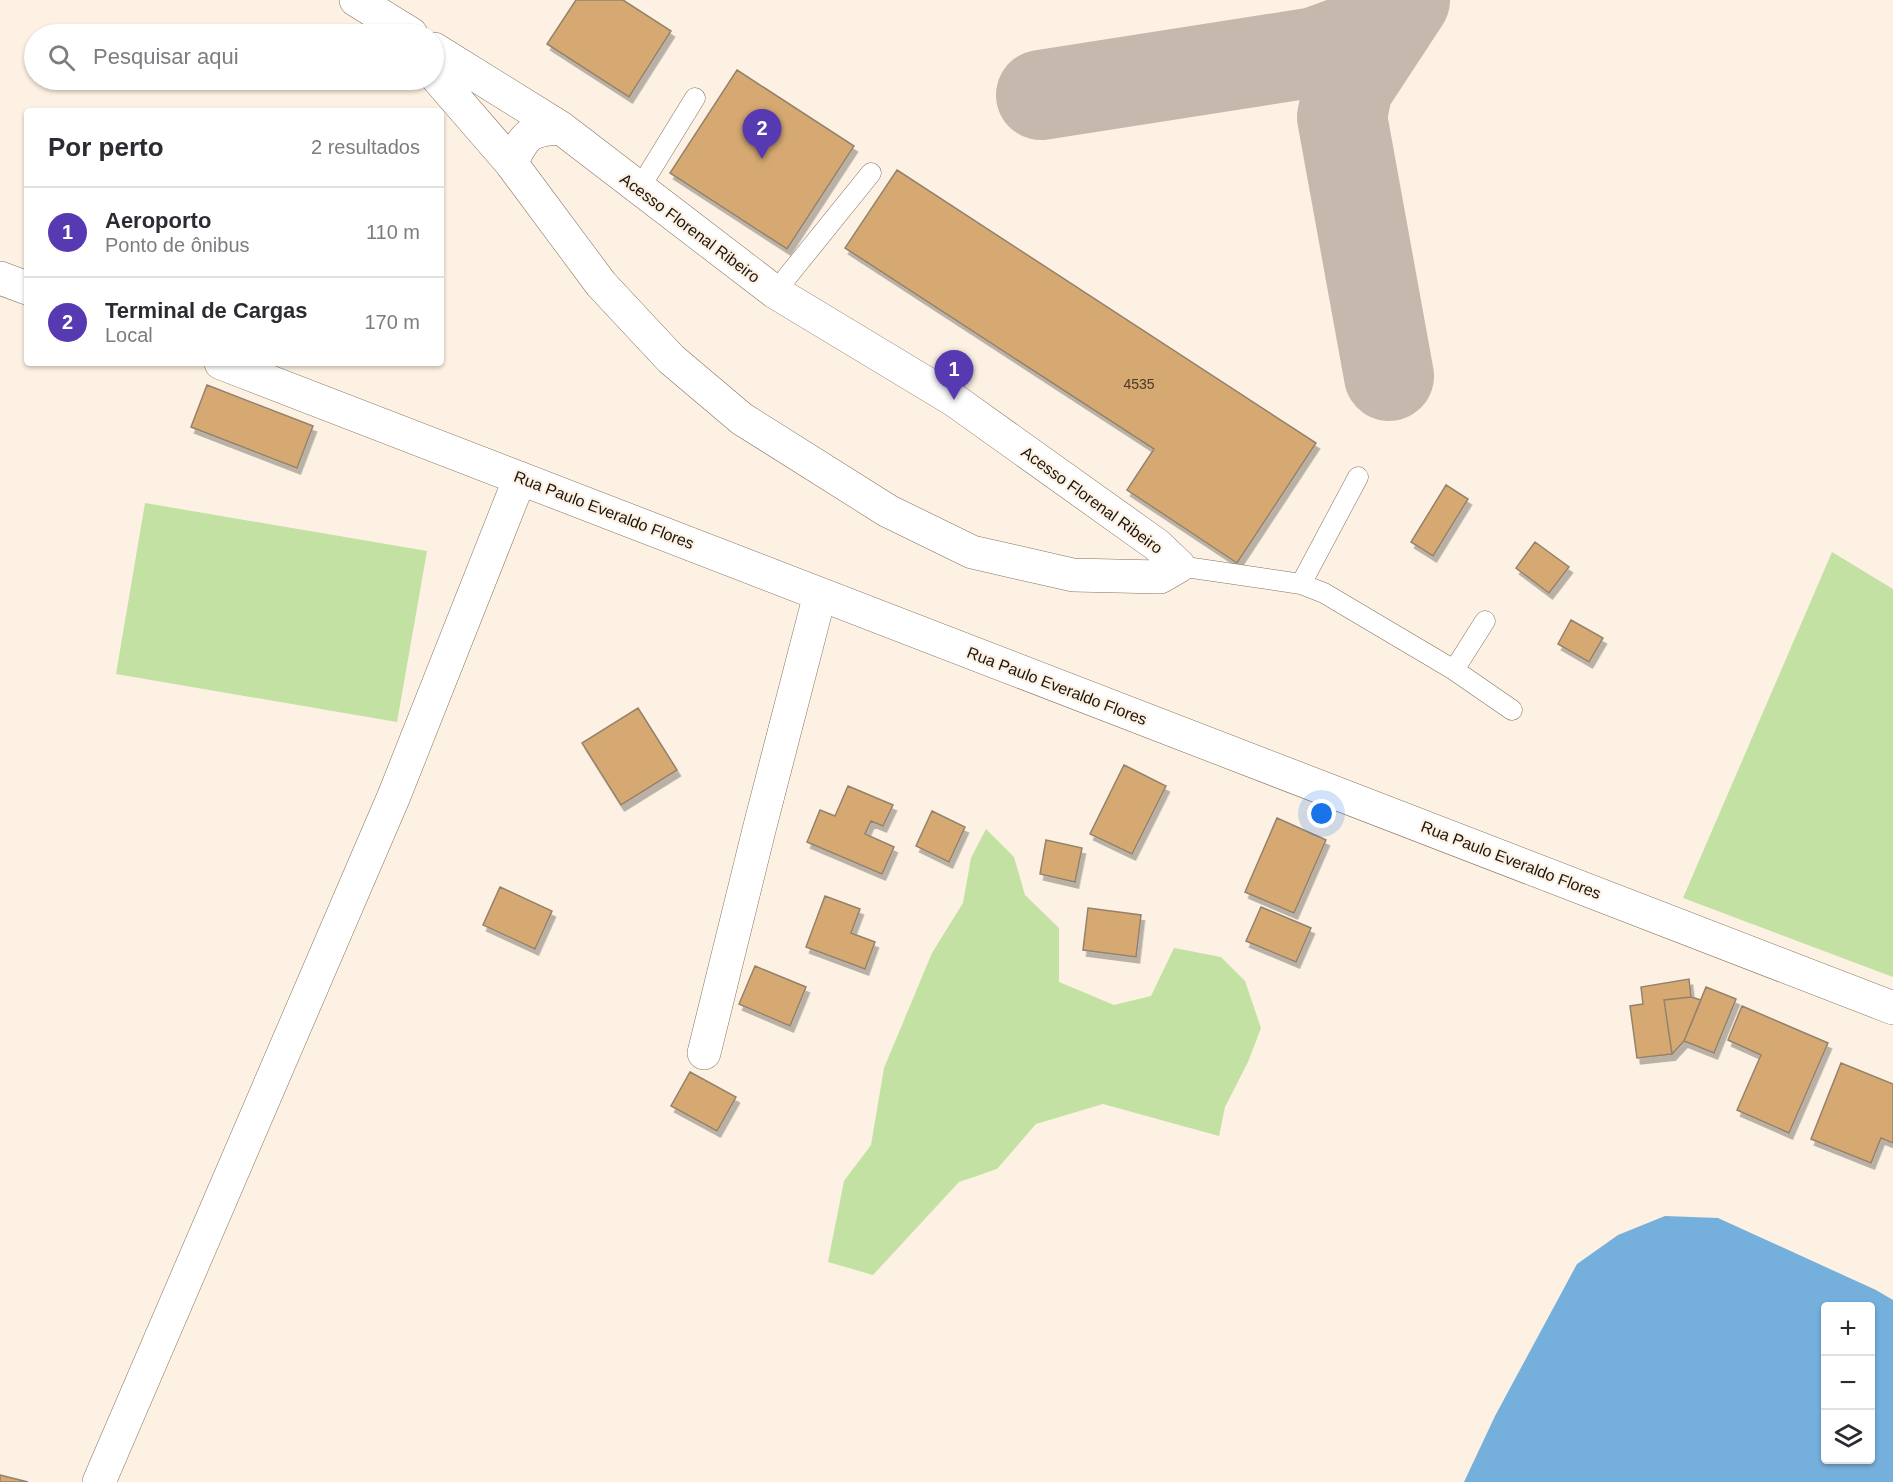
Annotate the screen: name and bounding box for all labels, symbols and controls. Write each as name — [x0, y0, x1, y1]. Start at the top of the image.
search box — [24, 24, 444, 90]
icon: search — [45, 41, 78, 74]
text: Pesquisar aqui — [93, 44, 239, 69]
pin: 2 — [742, 110, 782, 159]
text: Por perto — [48, 132, 164, 162]
text: 2 resultados — [311, 136, 420, 158]
street label: Acesso Florenal Ribeiro — [617, 170, 763, 286]
text: Aeroporto — [105, 208, 211, 233]
text: 1 — [62, 221, 73, 243]
text: 110 m — [366, 221, 420, 243]
text: Ponto de ônibus — [105, 234, 250, 256]
text: Terminal de Cargas — [105, 298, 308, 323]
text: 2 — [62, 311, 73, 333]
text: 170 m — [364, 311, 420, 333]
text: Local — [105, 324, 153, 346]
pin: 1 — [934, 350, 974, 400]
house number: 4535 — [1123, 376, 1155, 392]
street label: Acesso Florenal Ribeiro — [1018, 443, 1166, 557]
street label: Rua Paulo Everaldo Flores — [512, 468, 696, 552]
street label: Rua Paulo Everaldo Flores — [965, 644, 1149, 728]
your location — [1307, 799, 1336, 828]
street label: Rua Paulo Everaldo Flores — [1419, 818, 1603, 902]
map controls — [1821, 1302, 1875, 1464]
button: + — [1821, 1302, 1875, 1356]
button: − — [1821, 1356, 1875, 1410]
button: layers — [1821, 1410, 1875, 1464]

